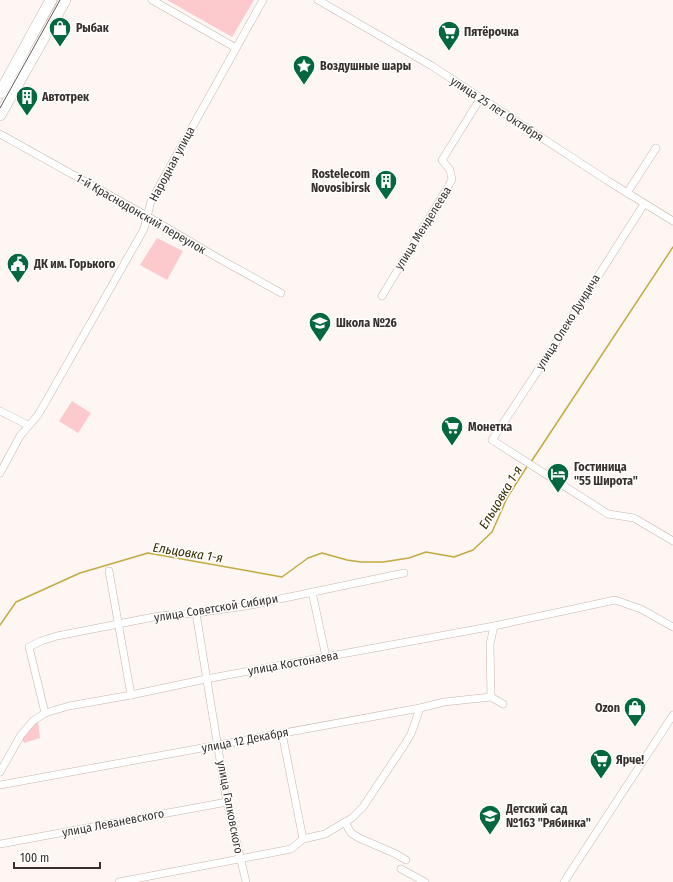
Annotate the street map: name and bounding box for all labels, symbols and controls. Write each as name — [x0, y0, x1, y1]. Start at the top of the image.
shop icon: Рыбак — [47, 15, 73, 48]
supermarket icon: Пятёрочка — [436, 19, 462, 52]
place label: Рыбак — [76, 21, 110, 35]
place label: Пятёрочка — [464, 25, 519, 39]
place icon: Воздушные шары — [291, 53, 317, 86]
place label: Воздушные шары — [320, 59, 411, 73]
street label: улица 25 лет Октября — [448, 74, 546, 144]
building icon: Автотрек — [14, 84, 40, 117]
place label: Автотрек — [41, 90, 90, 104]
street label: Народная улица — [146, 124, 198, 204]
place label: Rostelecom Novosibirsk — [311, 167, 371, 195]
building icon: Rostelecom Novosibirsk — [373, 168, 399, 201]
street label: 1-й Краснодонский переулок — [74, 171, 209, 257]
street label: улица Менделеева — [392, 184, 454, 272]
public building icon: ДК им. Горького — [5, 251, 31, 284]
place label: ДК им. Горького — [33, 257, 116, 271]
street label: улица Олеко Дундича — [533, 272, 603, 372]
school or university icon: Школа №26 — [307, 310, 333, 343]
place label: Школа №26 — [336, 316, 397, 330]
supermarket icon: Монетка — [439, 414, 465, 447]
place label: Монетка — [468, 420, 512, 434]
place label: Гостиница "55 Широта" — [574, 460, 638, 488]
hotel icon: Гостиница "55 Широта" — [545, 461, 571, 494]
water label: Ельцовка 1-я — [476, 463, 525, 531]
water label: Ельцовка 1-я — [152, 540, 224, 565]
street label: улица Советской Сибири — [153, 591, 279, 625]
street label: улица Костонаева — [247, 648, 339, 678]
shop icon: Ozon — [622, 695, 648, 728]
place label: Ozon — [595, 701, 620, 715]
street label: улица 12 Декабря — [200, 725, 290, 755]
supermarket icon: Ярче! — [588, 747, 614, 780]
place label: Ярче! — [616, 753, 644, 767]
street label: улица Галковского — [214, 759, 246, 855]
place label: Детский сад №163 "Рябинка" — [505, 802, 591, 830]
school or university icon: Детский сад №163 "Рябинка" — [477, 803, 503, 836]
street label: улица Леваневского — [61, 806, 165, 840]
scale bar — [14, 844, 100, 870]
text: 100 m — [20, 851, 49, 865]

